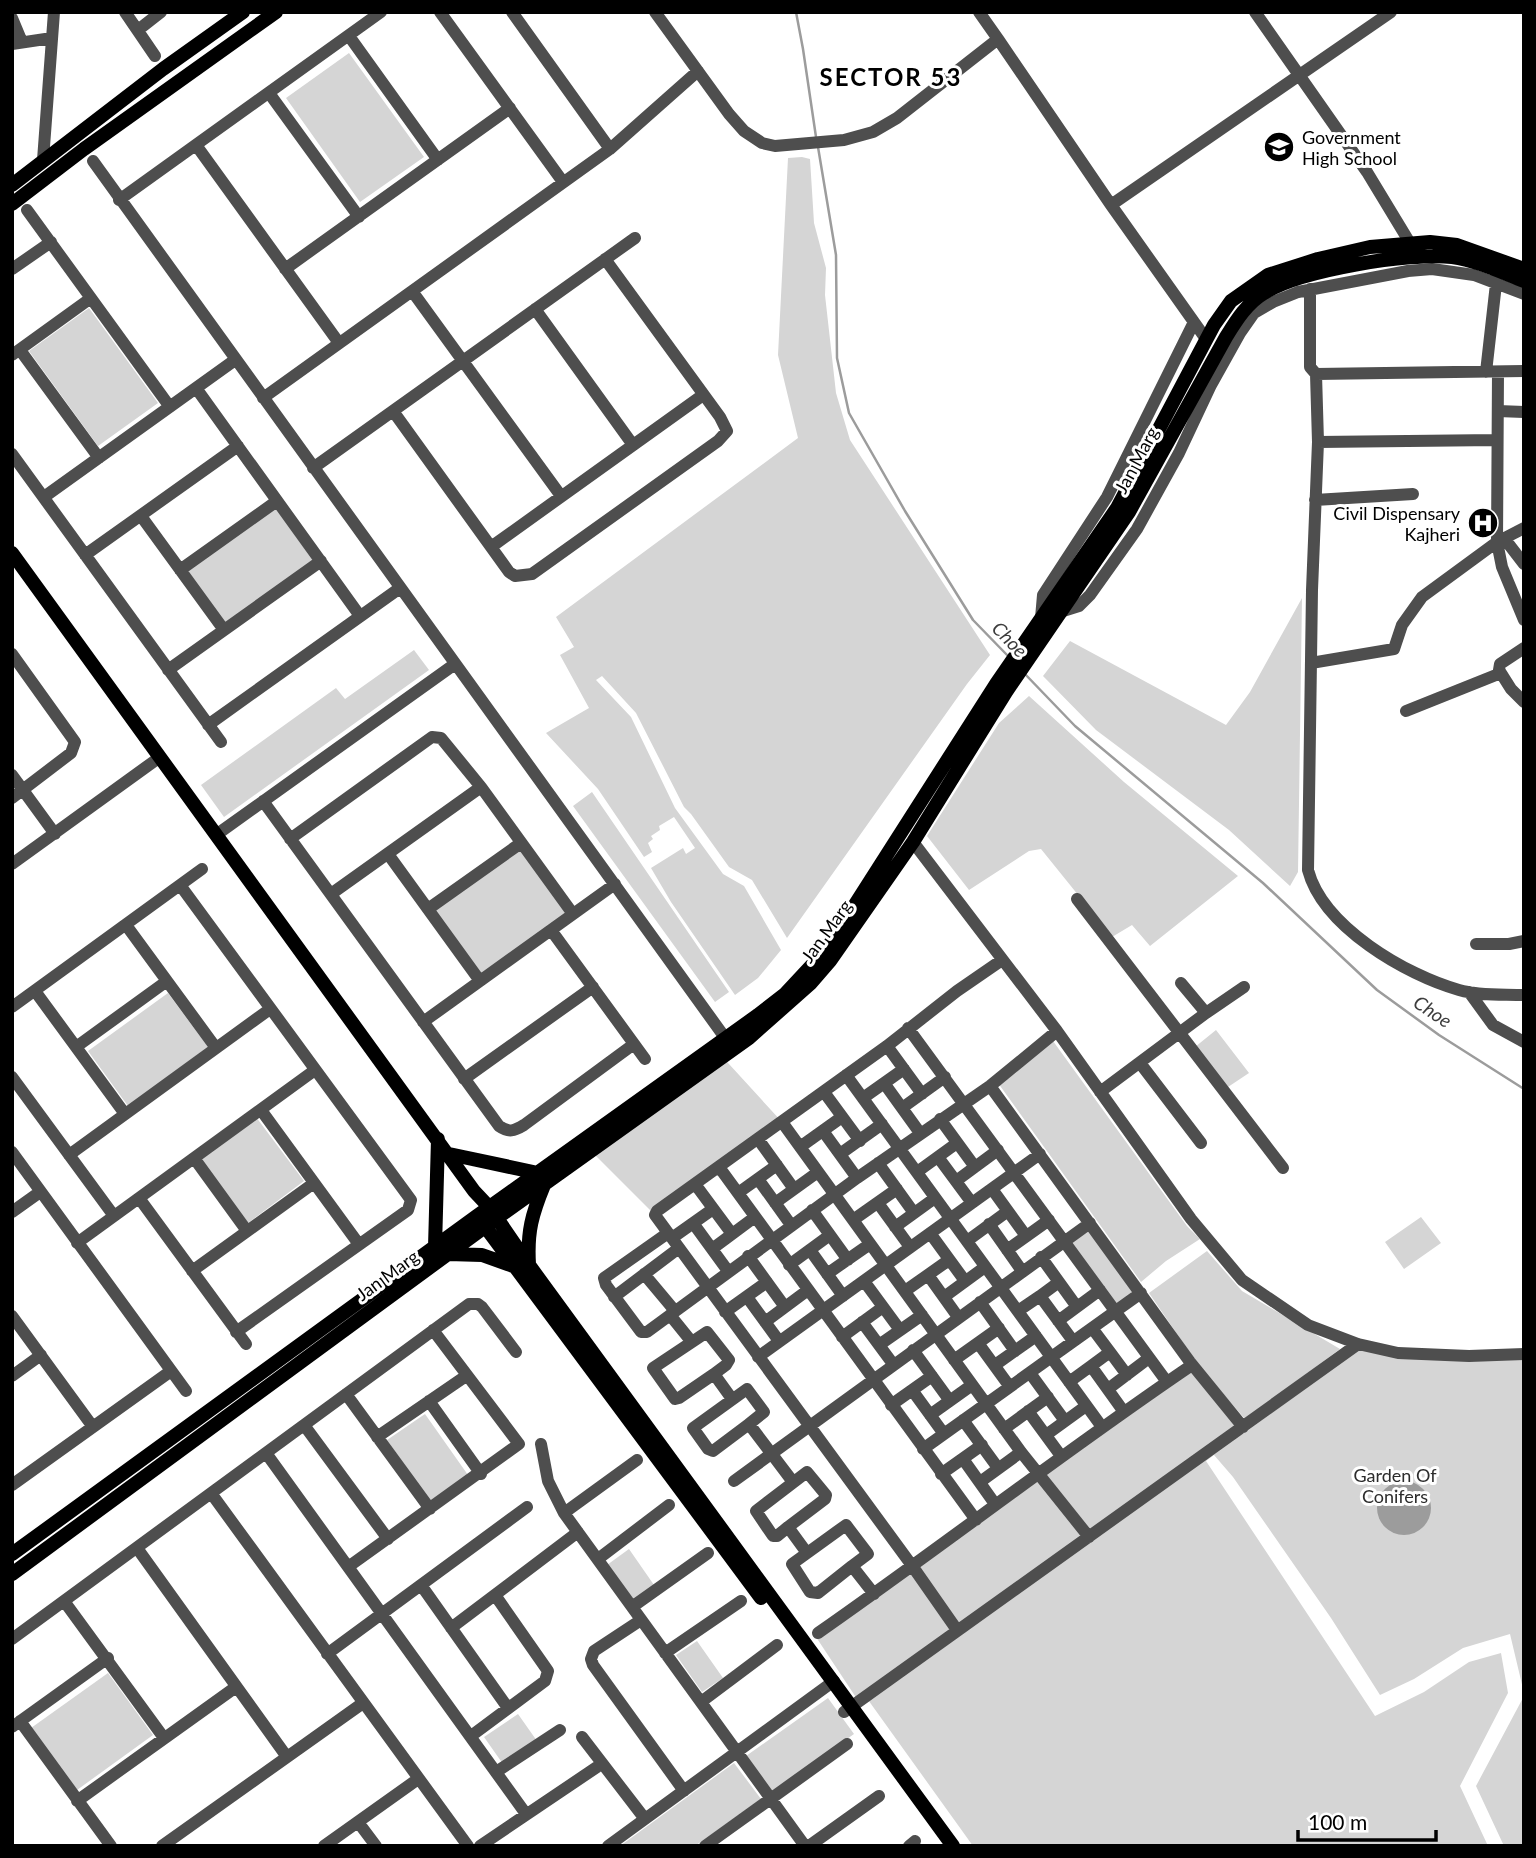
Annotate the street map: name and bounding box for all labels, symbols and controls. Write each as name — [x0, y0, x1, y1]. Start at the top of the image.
district label: SECTOR 53 — [820, 62, 962, 91]
place label: Government High School — [1302, 126, 1401, 169]
school or university icon: Government High School — [1262, 130, 1296, 164]
street label: Jan Marg — [1109, 423, 1163, 497]
place label: Civil Dispensary Kajheri — [1333, 502, 1461, 545]
hospital icon: Civil Dispensary Kajheri — [1466, 506, 1500, 540]
water label: Choe — [988, 616, 1032, 662]
street label: Jan Marg — [796, 895, 856, 967]
water label: Choe — [1410, 990, 1456, 1032]
street label: Jan Marg — [351, 1245, 423, 1305]
park label: Garden Of Conifers — [1353, 1464, 1437, 1507]
scale bar — [1298, 1798, 1436, 1842]
text: 100 m — [1308, 1809, 1367, 1834]

